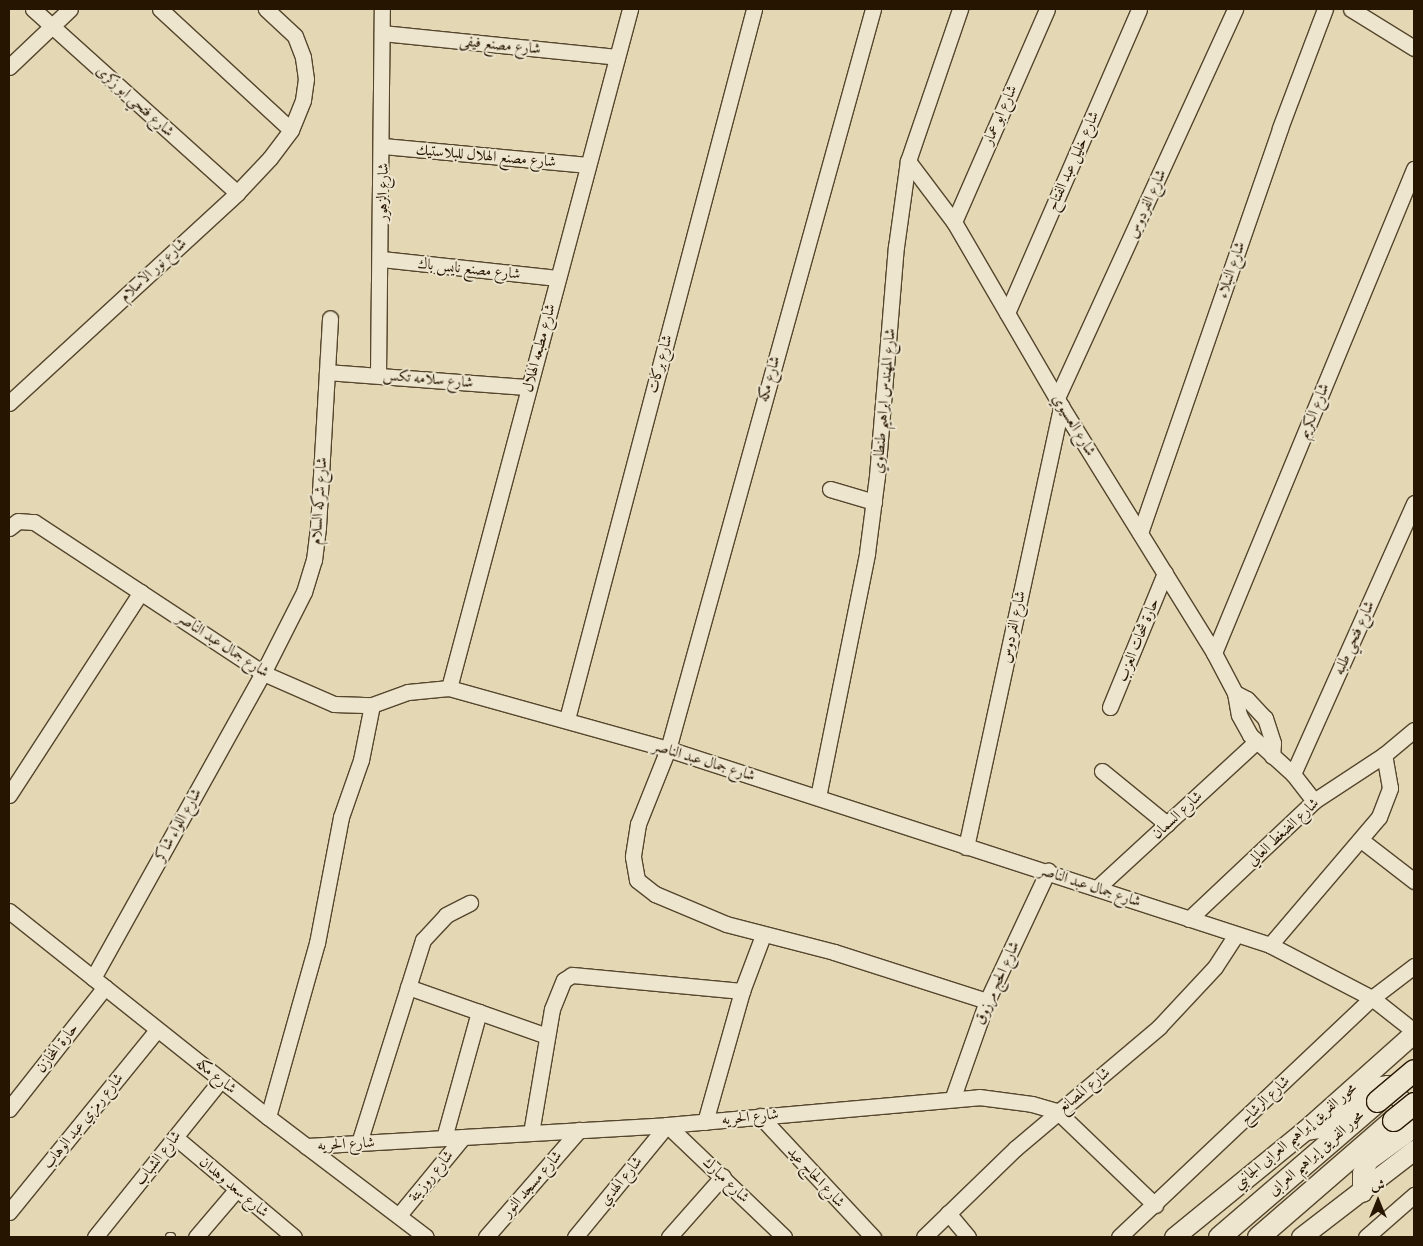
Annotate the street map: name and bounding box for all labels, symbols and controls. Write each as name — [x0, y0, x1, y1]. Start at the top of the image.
street label: شارع مصنع فيفى — [458, 32, 542, 58]
street label: شارع فتحي ابو زكرى — [92, 61, 178, 141]
street label: شارع ابو عمار — [979, 82, 1021, 148]
street label: شارع خليل عبد الفتاح — [1043, 108, 1103, 214]
street label: شارع مصنع الهلال للبلاستيك — [415, 141, 557, 171]
street label: شارع الزهور — [373, 163, 393, 221]
street label: شارع الفردوس — [1124, 167, 1170, 241]
street label: شارع نور الاسلام — [116, 234, 190, 306]
street label: شارع النبلاء — [1213, 239, 1249, 301]
street label: شارع مصنع نايس باك — [417, 255, 521, 283]
street label: شارع مطبعه الهلال — [519, 302, 559, 394]
street label: شارع المهندس ابراهيم طنطاوي — [869, 328, 899, 474]
street label: شارع بركات — [644, 333, 676, 395]
street label: شارع مكه — [754, 354, 784, 404]
street label: شارع سلامه تكس — [382, 366, 474, 392]
street label: شارع الكريم — [1295, 381, 1333, 441]
street label: شارع العسيوي — [1048, 391, 1100, 459]
street label: شارع شركه السلام — [307, 456, 331, 546]
street label: شارع الفردوس — [997, 589, 1029, 665]
street label: حارة شحات العزب — [1113, 596, 1163, 684]
street label: شارع فتحي طلبه — [1330, 598, 1378, 678]
street label: شارع جمال عبد الناصر — [174, 609, 272, 681]
street label: شارع جمال عبد الناصر — [651, 737, 757, 785]
street label: شارع اللواء شاكر — [151, 785, 205, 865]
street label: شارع السمان — [1148, 787, 1206, 843]
street label: شارع الضغط العالي — [1243, 794, 1323, 870]
street label: شارع جمال عبد الناصر — [1037, 861, 1143, 911]
street label: شارع الحج مرزوق — [971, 939, 1023, 1027]
street label: حارة المخازن — [32, 1020, 82, 1076]
street label: شارع مكه — [192, 1054, 240, 1098]
street label: شارع المصانع — [1054, 1063, 1114, 1117]
street label: شارع رمزي عبد الوهاب — [39, 1069, 127, 1173]
street label: شارع الرشاح — [1236, 1072, 1294, 1128]
street label: محور الفريق إبراهيم العرابى الجانبي — [1230, 1079, 1360, 1193]
street label: شارع الحريه — [721, 1105, 779, 1129]
street label: محور الفريق إبراهيم العرابى — [1264, 1107, 1368, 1199]
street label: شارع الشباب — [131, 1127, 185, 1189]
street label: شارع الحريه — [317, 1134, 375, 1154]
street label: شارع الحاج عيد — [783, 1143, 849, 1211]
street label: شارع روزيتة — [405, 1147, 457, 1205]
street label: شارع مسجد النور — [498, 1147, 566, 1221]
street label: شارع سعد وهدان — [196, 1153, 272, 1221]
street label: شارع الهدي — [596, 1153, 646, 1209]
street label: شارع مبارك — [699, 1153, 753, 1207]
north arrow — [1353, 1176, 1403, 1226]
text: ش — [1371, 1177, 1385, 1194]

